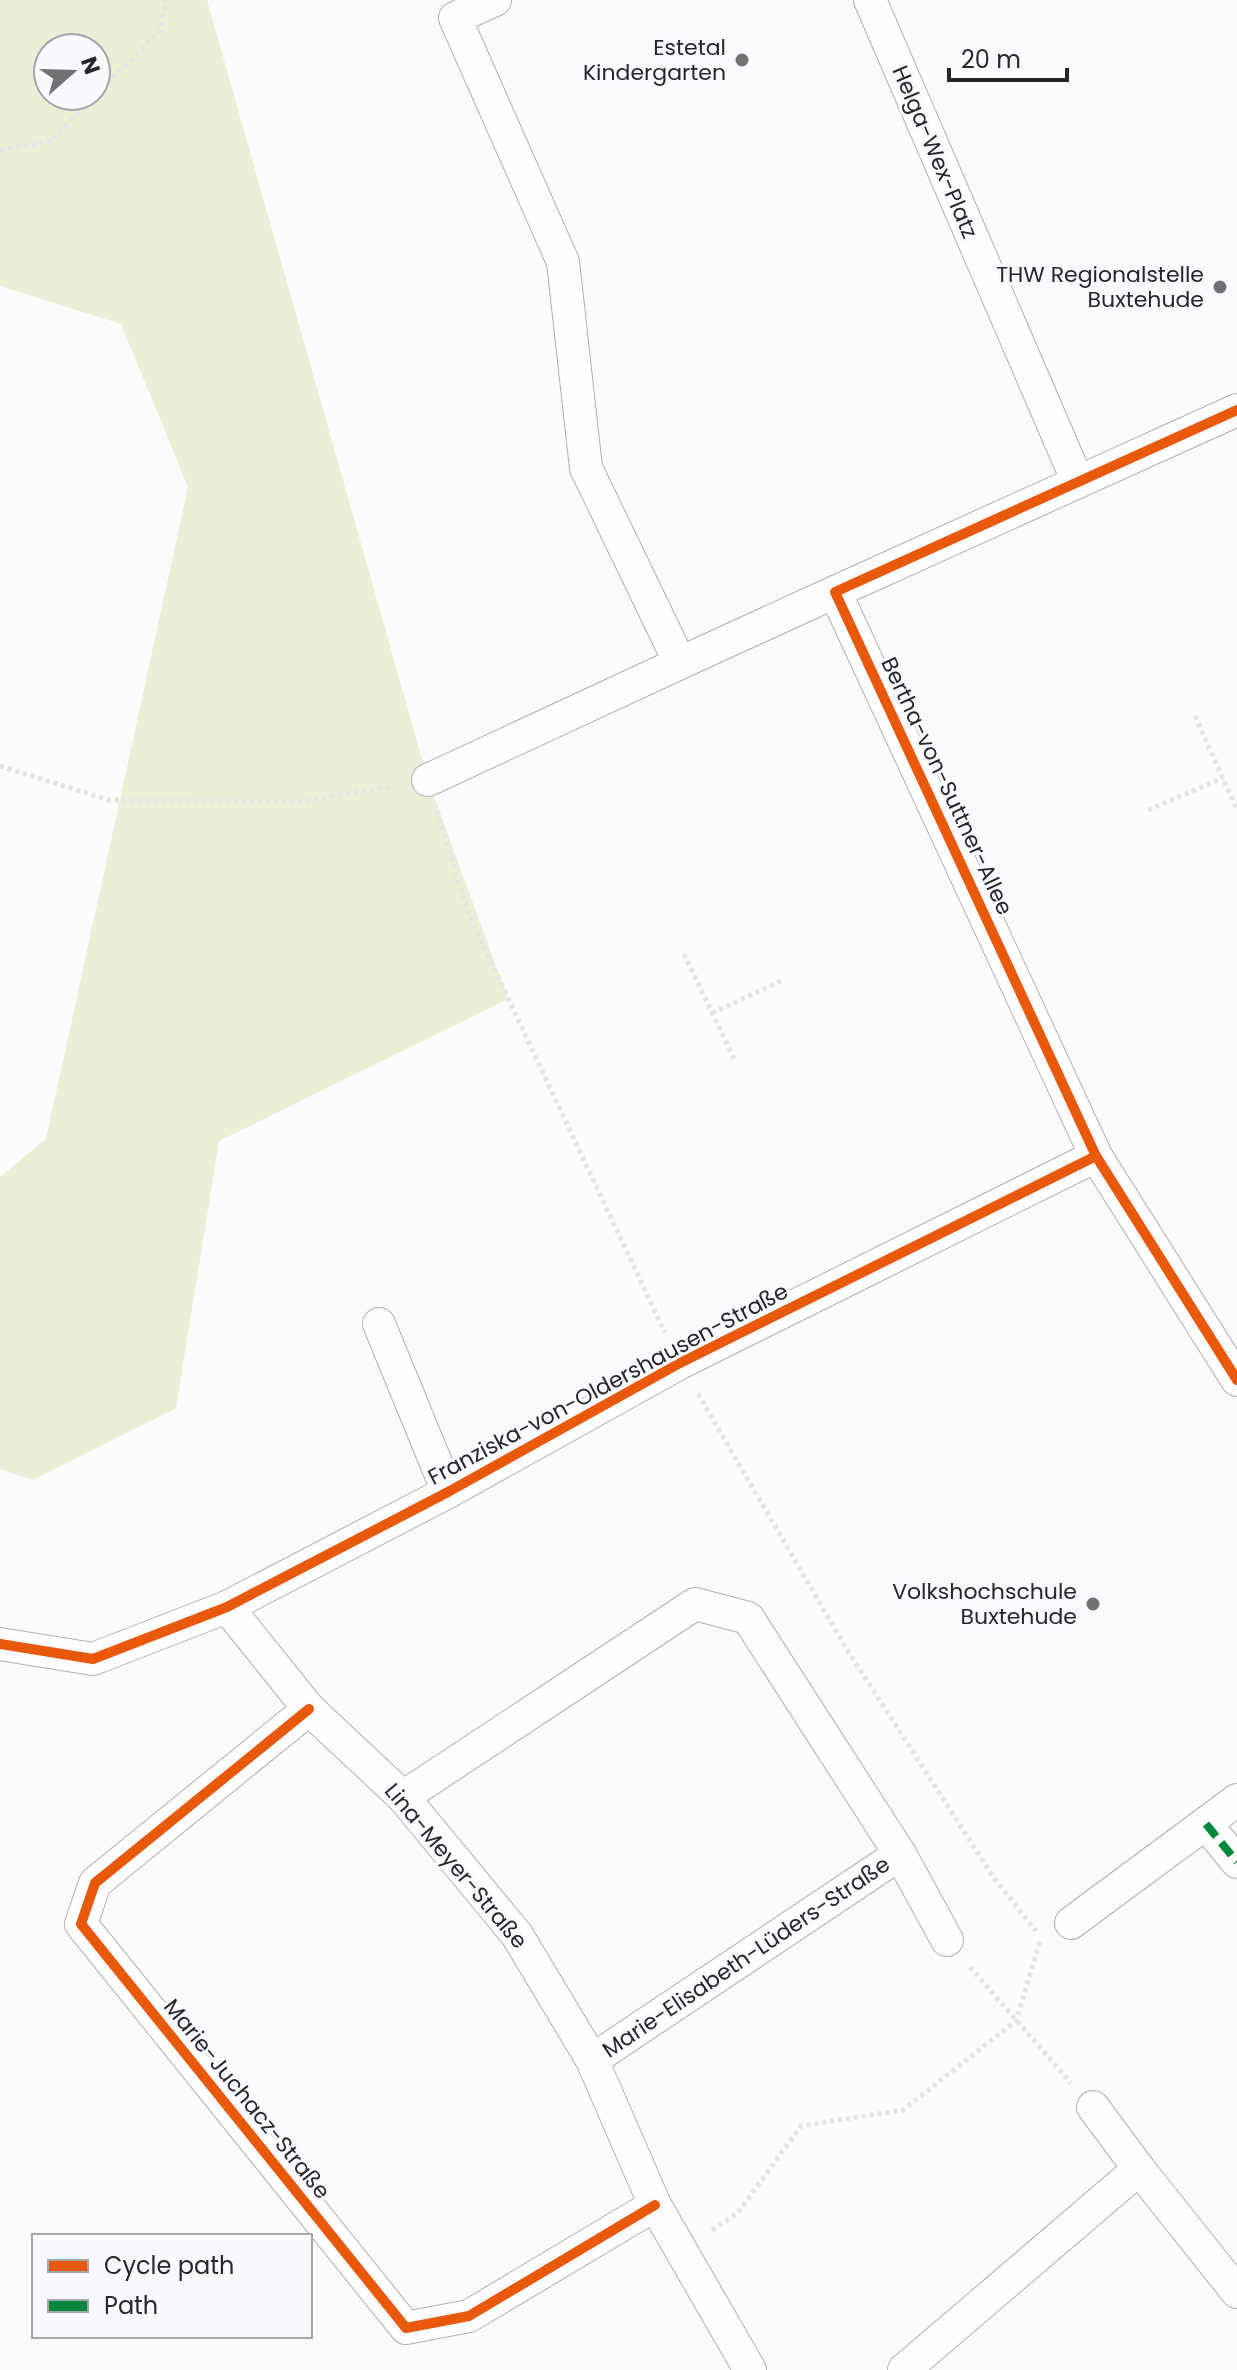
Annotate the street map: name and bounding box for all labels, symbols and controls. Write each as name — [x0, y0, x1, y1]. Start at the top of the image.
north arrow — [32, 32, 112, 112]
place label: Estetal Kindergarten — [583, 32, 726, 88]
scale bar — [949, 32, 1067, 82]
text: 20 m — [961, 43, 1021, 76]
marker: Estetal Kindergarten — [733, 51, 751, 69]
text: N — [73, 52, 108, 78]
street label: Helga-Wex-Platz — [885, 61, 985, 243]
place label: THW Regionalstelle Buxtehude — [996, 259, 1204, 315]
marker: THW Regionalstelle Buxtehude — [1211, 278, 1229, 296]
street label: Bertha-von-Suttner-Allee — [874, 652, 1020, 920]
street label: Franziska-von-Oldershausen-Straße — [422, 1275, 794, 1493]
place label: Volkshochschule Buxtehude — [892, 1576, 1077, 1632]
marker: Volkshochschule Buxtehude — [1084, 1595, 1102, 1613]
street label: Lina-Meyer-Straße — [377, 1777, 535, 1955]
street label: Marie-Elisabeth-Lüders-Straße — [596, 1849, 896, 2065]
street label: Marie-Juchacz-Straße — [156, 1992, 338, 2206]
legend — [32, 2234, 312, 2338]
text: Cycle path — [104, 2249, 234, 2282]
text: Path — [104, 2289, 158, 2322]

